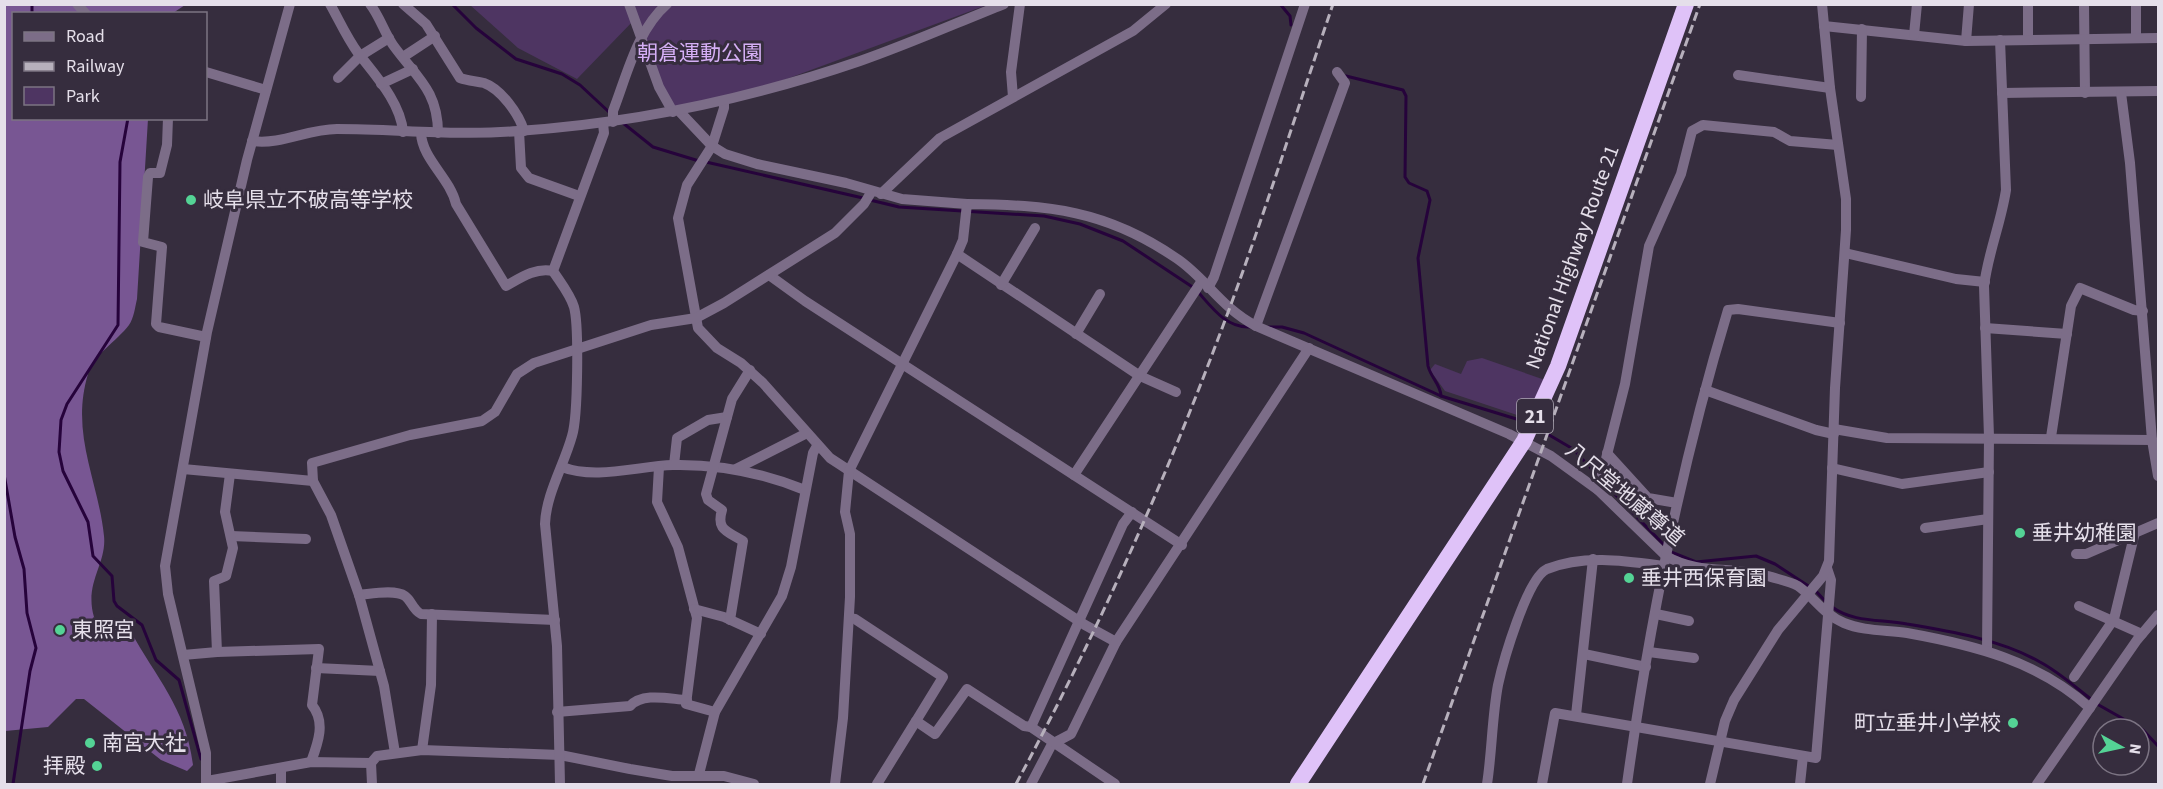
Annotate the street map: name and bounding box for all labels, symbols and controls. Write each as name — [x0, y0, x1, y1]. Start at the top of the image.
legend — [12, 12, 207, 120]
text: Road — [66, 24, 105, 49]
park label: 朝倉運動公園 — [637, 38, 763, 68]
text: Railway — [66, 54, 125, 79]
text: Park — [66, 84, 100, 109]
street label: National Highway Route 21 — [1517, 141, 1627, 373]
place label: 岐阜県立不破高等学校 — [203, 185, 413, 215]
marker: 岐阜県立不破高等学校 — [184, 193, 198, 207]
road number: 21 — [1517, 399, 1553, 433]
street label: 八尺堂地蔵尊道 — [1559, 435, 1691, 553]
place label: 垂井幼稚園 — [2032, 518, 2137, 548]
marker: 垂井幼稚園 — [2013, 526, 2027, 540]
place label: 垂井西保育園 — [1641, 563, 1767, 593]
marker: 垂井西保育園 — [1622, 571, 1636, 585]
place label: 東照宮 — [72, 615, 135, 645]
marker: 東照宮 — [53, 623, 67, 637]
place label: 町立垂井小学校 — [1854, 708, 2001, 738]
marker: 町立垂井小学校 — [2006, 716, 2020, 730]
north arrow — [2091, 717, 2151, 777]
place label: 南宮大社 — [102, 728, 186, 758]
marker: 南宮大社 — [83, 736, 97, 750]
text: N — [2123, 742, 2146, 756]
place label: 拝殿 — [43, 751, 85, 781]
marker: 拝殿 — [90, 759, 104, 773]

